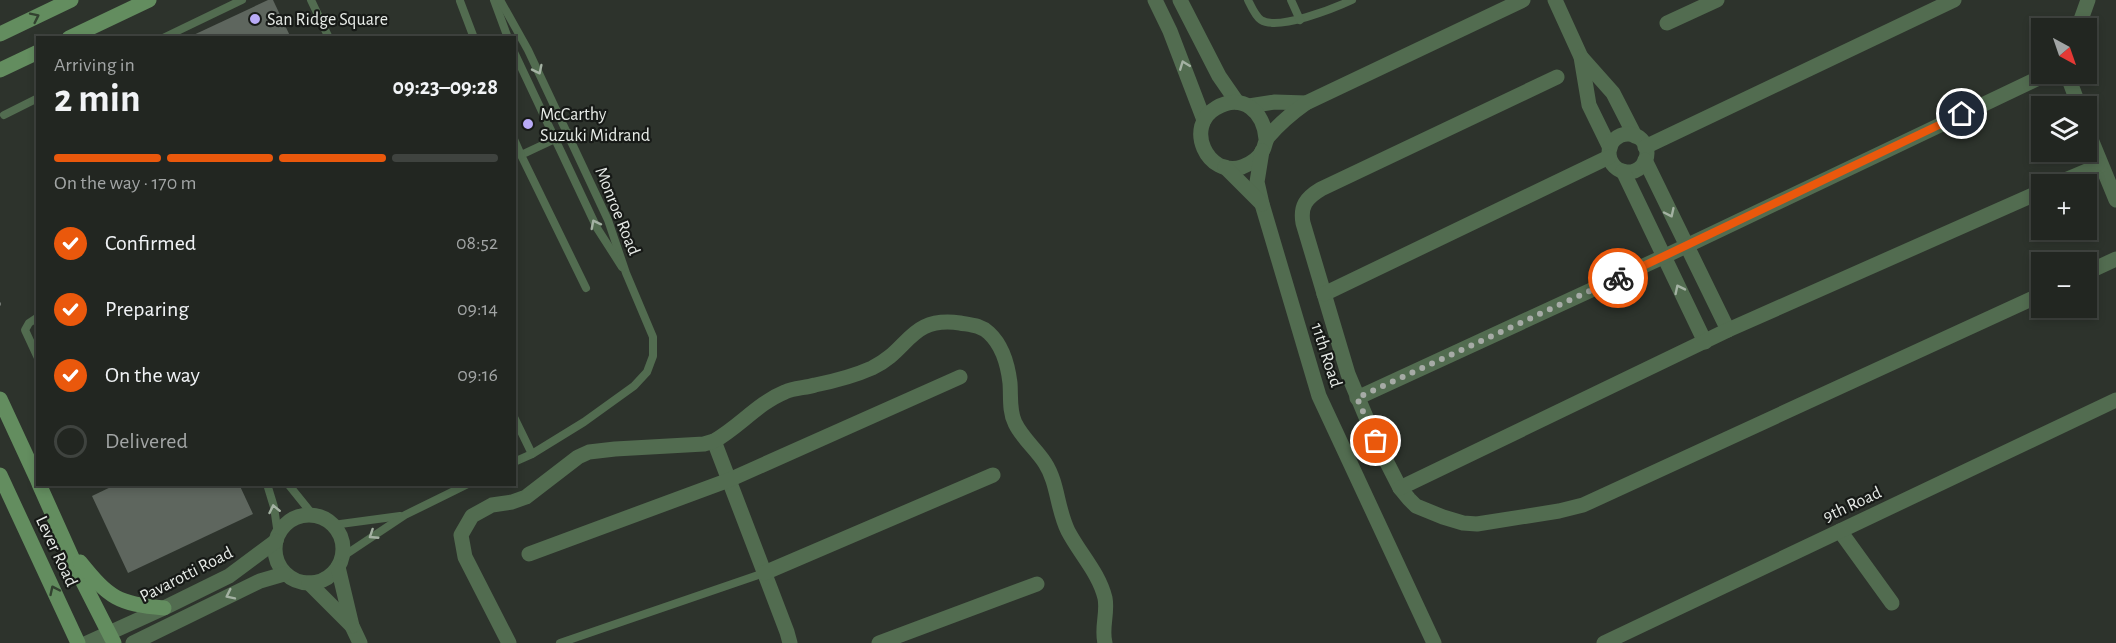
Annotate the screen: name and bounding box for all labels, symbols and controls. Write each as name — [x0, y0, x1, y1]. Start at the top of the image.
place label: San Ridge Square — [267, 11, 388, 29]
marker: San Ridge Square — [248, 12, 262, 26]
one-way arrow — [29, 13, 40, 25]
north arrow — [2031, 18, 2097, 84]
map controls — [2031, 18, 2097, 318]
text: Arriving in — [54, 55, 135, 75]
one-way arrow — [1178, 61, 1191, 71]
one-way arrow — [530, 64, 542, 75]
text: 09:23–09:28 — [393, 76, 498, 98]
text: 2 min — [54, 80, 141, 119]
pin — [1936, 88, 1987, 139]
button: layers — [2031, 96, 2097, 162]
icon: home — [1945, 97, 1978, 130]
place label: McCarthy Suzuki Midrand — [540, 106, 650, 145]
marker: McCarthy Suzuki Midrand — [521, 117, 535, 131]
street label: Monroe Road — [591, 165, 643, 258]
text: On the way · 170 m — [54, 173, 197, 193]
button: + — [2031, 174, 2097, 240]
one-way arrow — [1663, 206, 1675, 217]
one-way arrow — [591, 219, 603, 230]
icon: check — [54, 227, 87, 260]
text: Confirmed — [105, 232, 196, 254]
text: 08:52 — [456, 233, 498, 253]
courier — [1588, 248, 1648, 308]
button: − — [2031, 252, 2097, 318]
icon: bike — [1602, 262, 1635, 295]
one-way arrow — [1675, 284, 1686, 295]
icon: check — [54, 293, 87, 326]
text: Preparing — [105, 298, 189, 320]
text: 09:14 — [457, 299, 498, 319]
street label: 11th Road — [1307, 321, 1345, 390]
icon: check — [54, 359, 87, 392]
text: On the way — [105, 364, 200, 386]
text: 09:16 — [457, 365, 498, 385]
pin — [1350, 415, 1401, 466]
icon: bag — [1359, 424, 1392, 457]
text: Delivered — [105, 430, 188, 452]
street label: 9th Road — [1820, 484, 1884, 526]
one-way arrow — [269, 504, 282, 514]
street label: Lever Road — [32, 513, 80, 590]
one-way arrow — [369, 528, 380, 539]
street label: Pavarotti Road — [137, 544, 236, 606]
one-way arrow — [50, 585, 62, 596]
one-way arrow — [226, 588, 237, 600]

